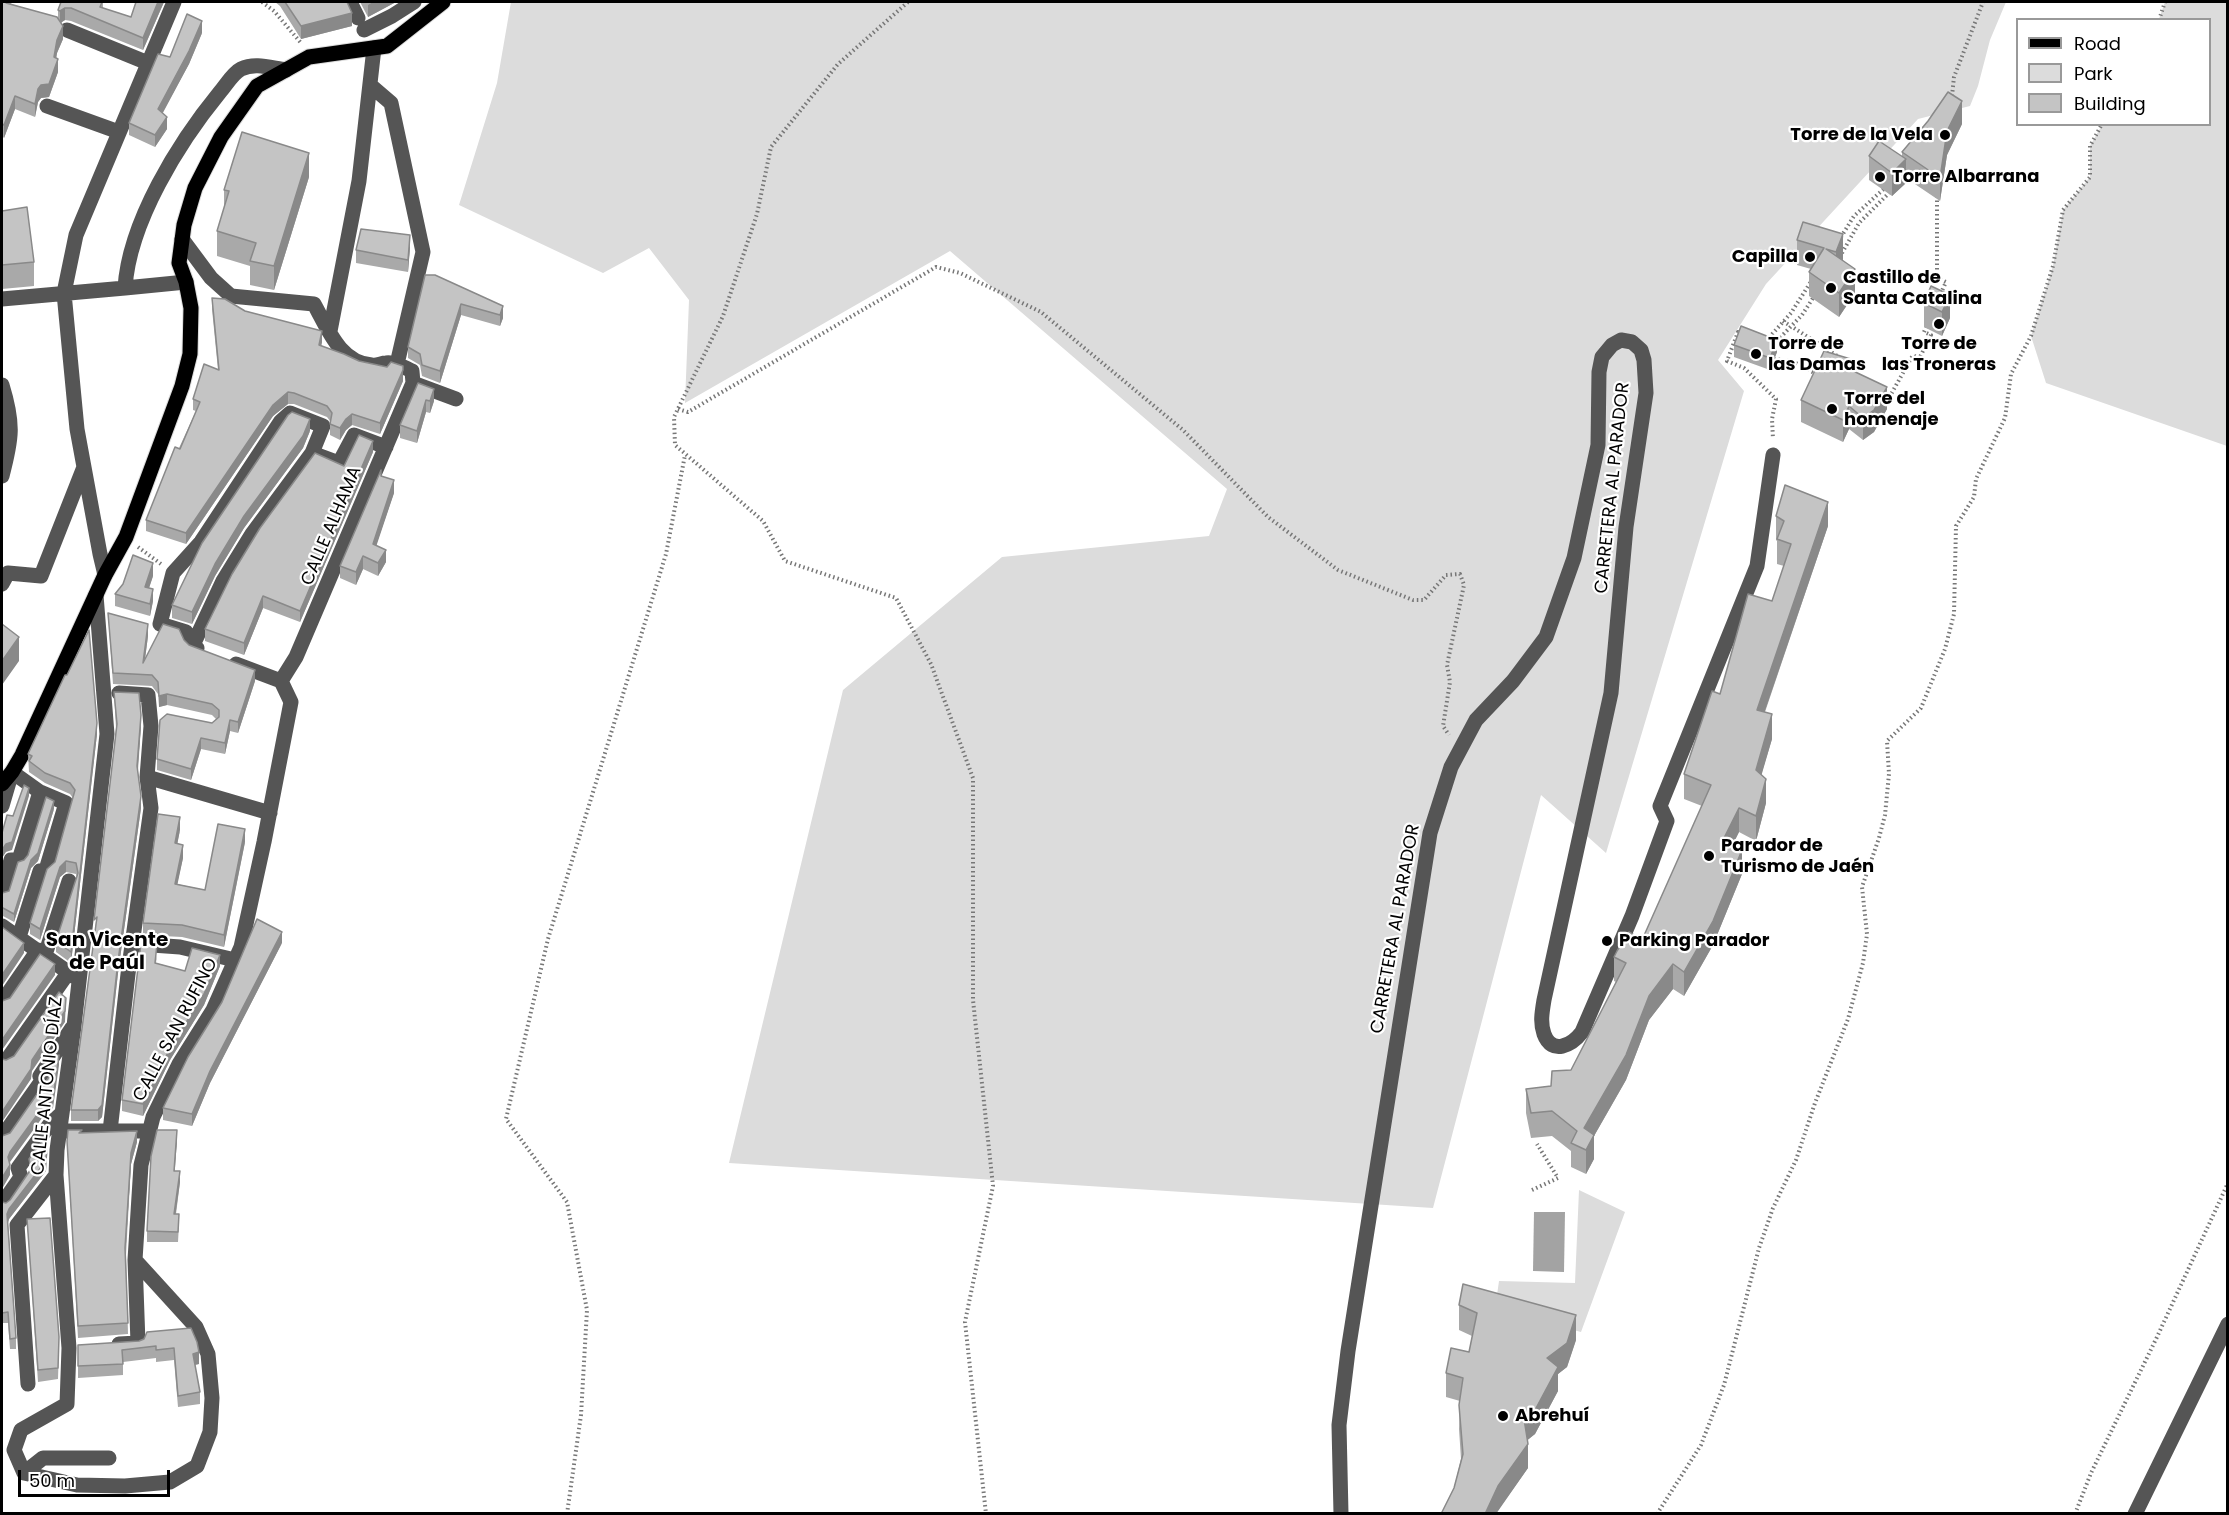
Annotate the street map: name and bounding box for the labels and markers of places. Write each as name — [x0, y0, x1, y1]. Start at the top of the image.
place label: Torre de la Vela — [1790, 124, 1933, 146]
marker: Torre de la Vela — [1938, 128, 1952, 142]
place label: Torre Albarrana — [1892, 166, 2039, 188]
marker: Torre Albarrana — [1873, 170, 1887, 184]
place label: Capilla — [1732, 246, 1798, 268]
marker: Capilla — [1803, 250, 1817, 264]
place label: Castillo de Santa Catalina — [1843, 267, 1982, 310]
marker: Castillo de Santa Catalina — [1824, 281, 1838, 295]
marker: Torre de las Troneras — [1932, 317, 1946, 331]
place label: Torre de las Damas — [1768, 333, 1866, 376]
place label: Torre de las Troneras — [1882, 333, 1996, 376]
marker: Torre de las Damas — [1749, 347, 1763, 361]
place label: Torre del homenaje — [1844, 388, 1938, 430]
marker: Torre del homenaje — [1825, 402, 1839, 416]
place label: Parador de Turismo de Jaén — [1721, 835, 1874, 878]
marker: Parador de Turismo de Jaén — [1702, 849, 1716, 863]
place label: Parking Parador — [1619, 930, 1770, 952]
marker: Parking Parador — [1600, 934, 1614, 948]
place label: Abrehuí — [1515, 1405, 1589, 1427]
marker: Abrehuí — [1496, 1409, 1510, 1423]

